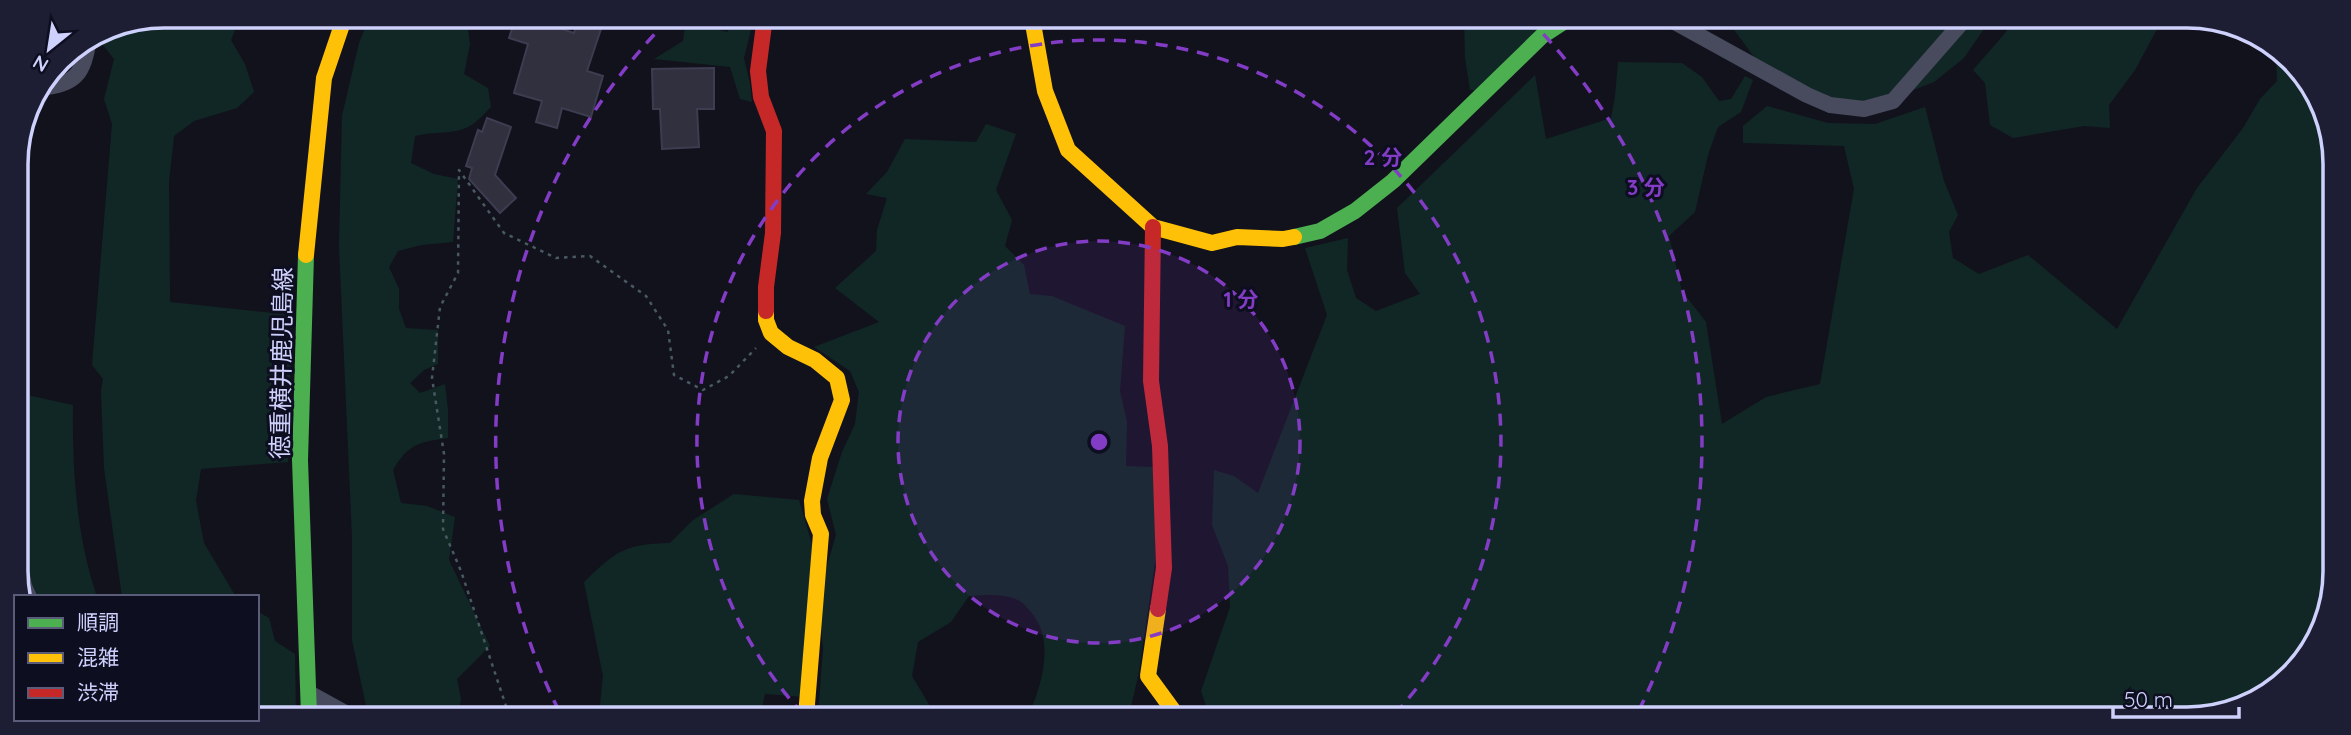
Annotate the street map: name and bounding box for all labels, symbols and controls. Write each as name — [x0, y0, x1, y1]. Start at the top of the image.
north arrow — [14, 14, 84, 84]
text: N — [28, 50, 53, 78]
text: 2 分 — [1364, 144, 1402, 170]
text: 3 分 — [1627, 174, 1665, 200]
street label: 徳重横井鹿児島線 — [264, 267, 298, 459]
text: 1 分 — [1223, 286, 1259, 312]
centre of rings — [1087, 430, 1111, 454]
legend — [14, 595, 259, 721]
text: 順調 — [77, 609, 119, 635]
text: 混雑 — [77, 644, 119, 670]
scale bar — [2113, 676, 2239, 720]
text: 渋滞 — [77, 679, 119, 705]
text: 50 m — [2124, 686, 2173, 712]

